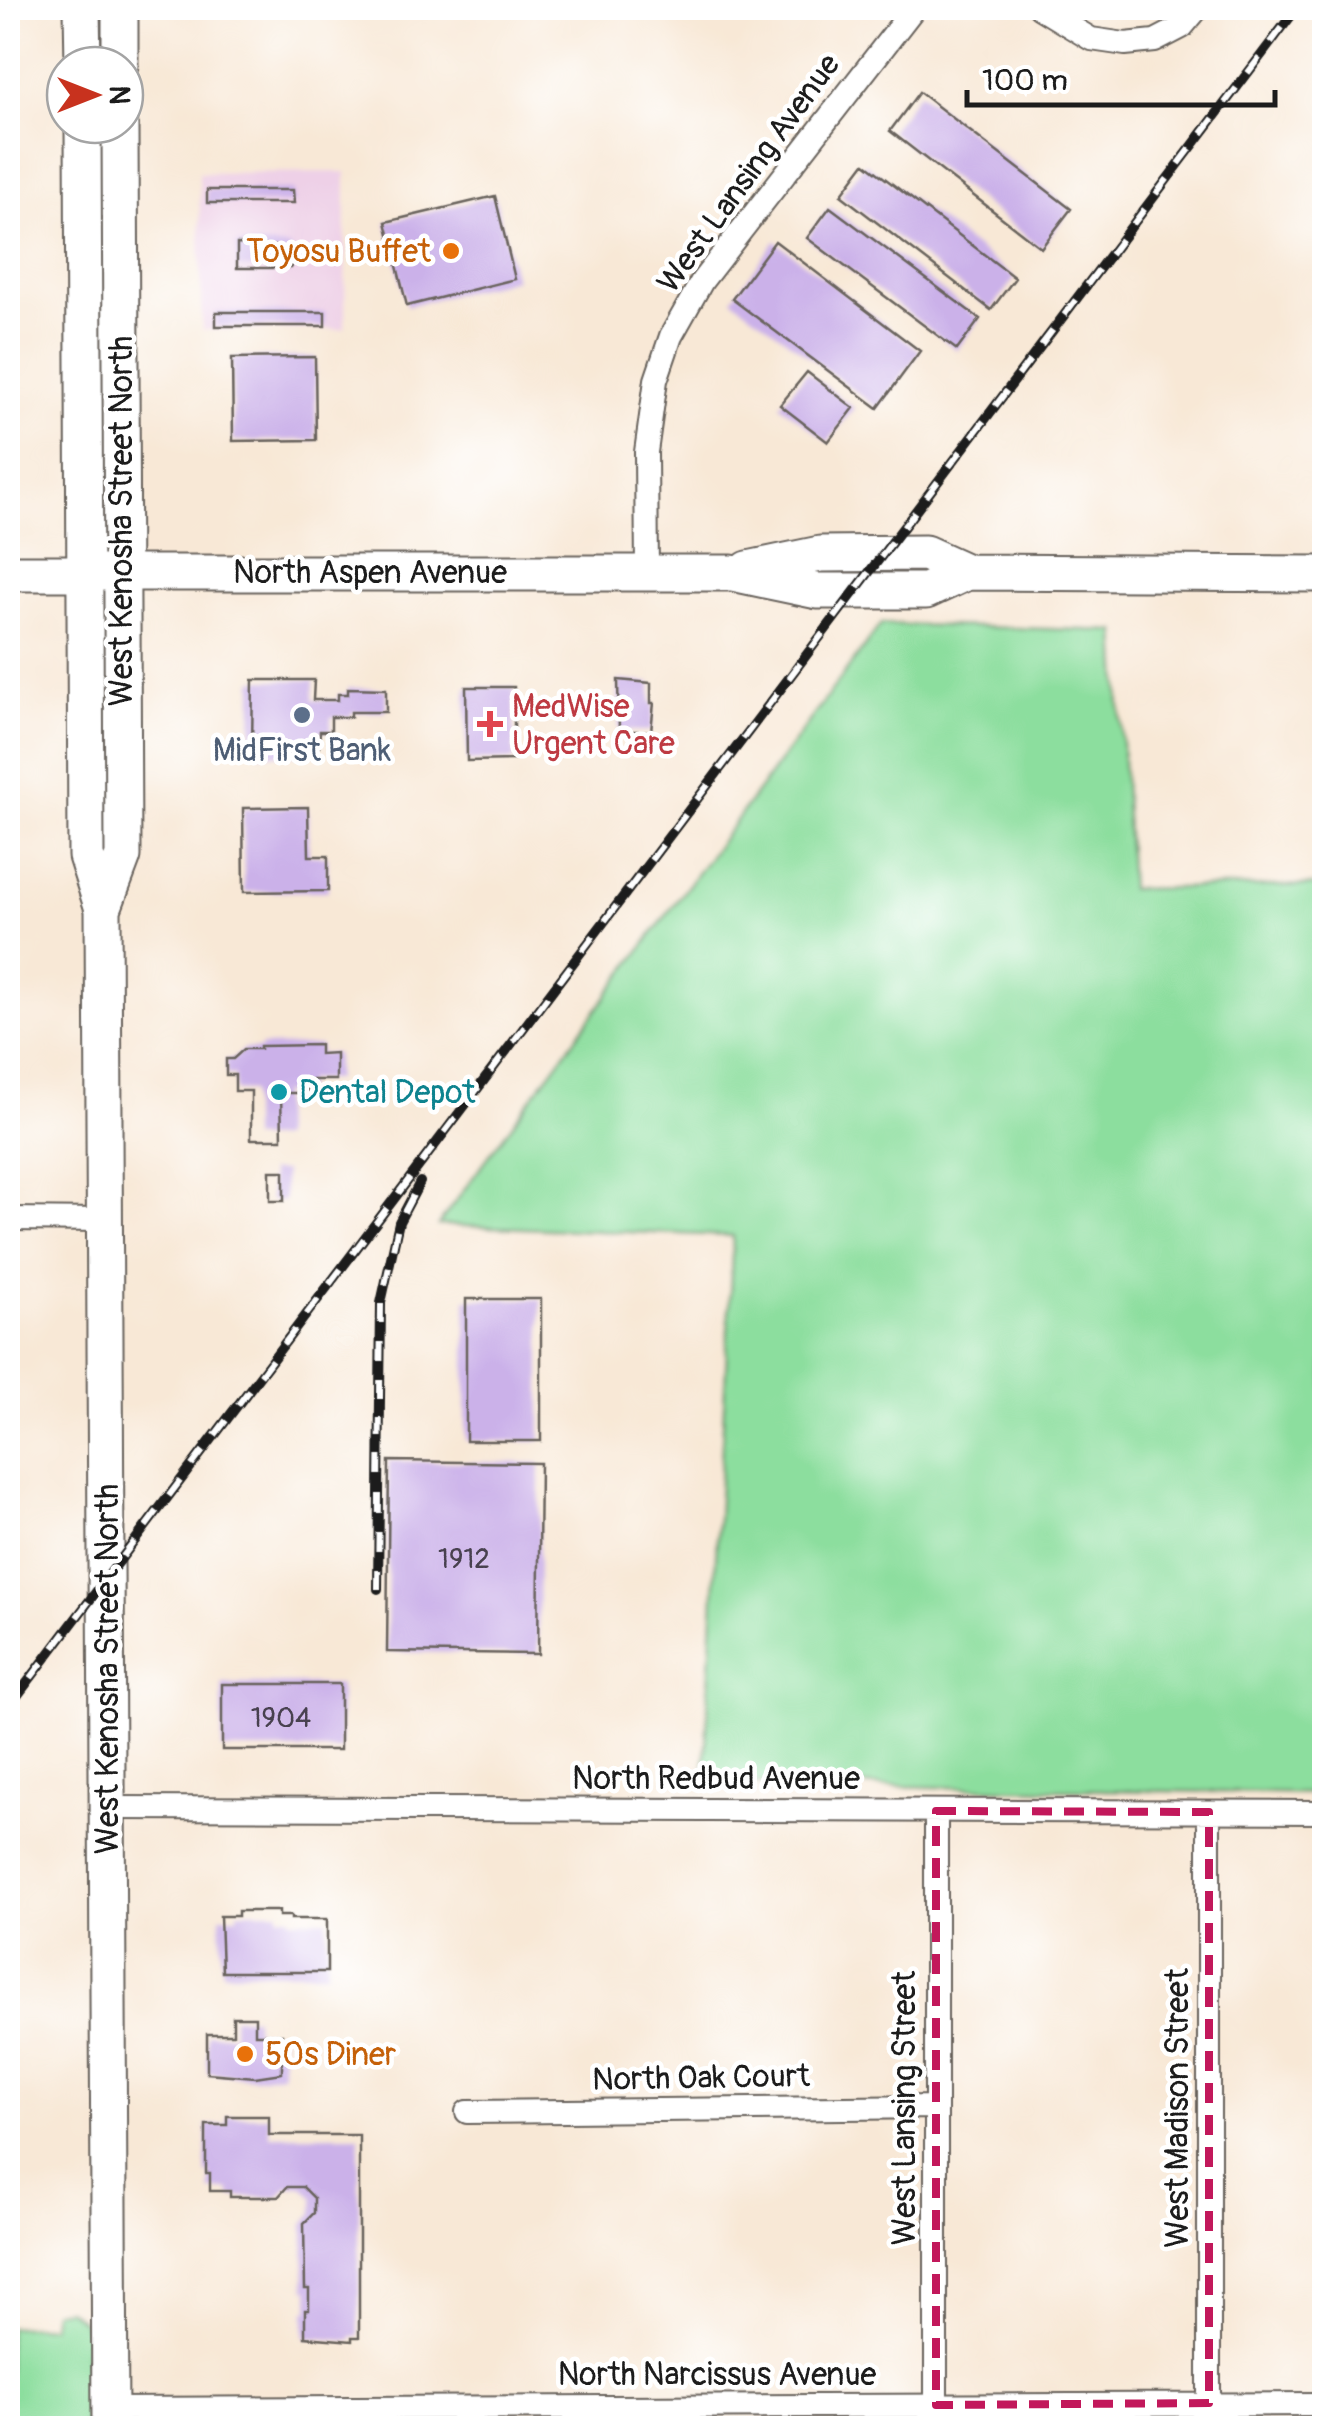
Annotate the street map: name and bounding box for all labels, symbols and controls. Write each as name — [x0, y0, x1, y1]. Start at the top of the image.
north arrow — [45, 45, 145, 145]
scale bar — [967, 45, 1274, 107]
street label: West Lansing Avenue — [649, 46, 849, 301]
text: 100 m — [982, 62, 1068, 99]
text: N — [101, 86, 136, 104]
place label: Toyosu Buffet — [246, 232, 431, 272]
marker: Toyosu Buffet — [440, 240, 462, 262]
street label: West Kenosha Street North — [102, 336, 142, 706]
street label: North Aspen Avenue — [233, 553, 507, 593]
place label: MedWise Urgent Care — [512, 687, 675, 764]
marker: MidFirst Bank — [291, 704, 313, 726]
marker: MedWise Urgent Care — [477, 711, 503, 737]
place label: MidFirst Bank — [213, 731, 391, 771]
place label: Dental Depot — [299, 1073, 475, 1113]
marker: Dental Depot — [268, 1081, 290, 1103]
street label: West Kenosha Street North — [88, 1484, 128, 1854]
house number: 1912 — [438, 1542, 490, 1577]
house number: 1904 — [251, 1701, 311, 1736]
street label: North Redbud Avenue — [572, 1759, 860, 1799]
street label: West Madison Street — [1158, 1968, 1198, 2248]
street label: West Lansing Street — [885, 1971, 925, 2245]
place label: 50s Diner — [265, 2035, 397, 2075]
marker: 50s Diner — [234, 2043, 256, 2065]
street label: North Oak Court — [592, 2056, 810, 2100]
street label: North Narcissus Avenue — [558, 2355, 877, 2395]

